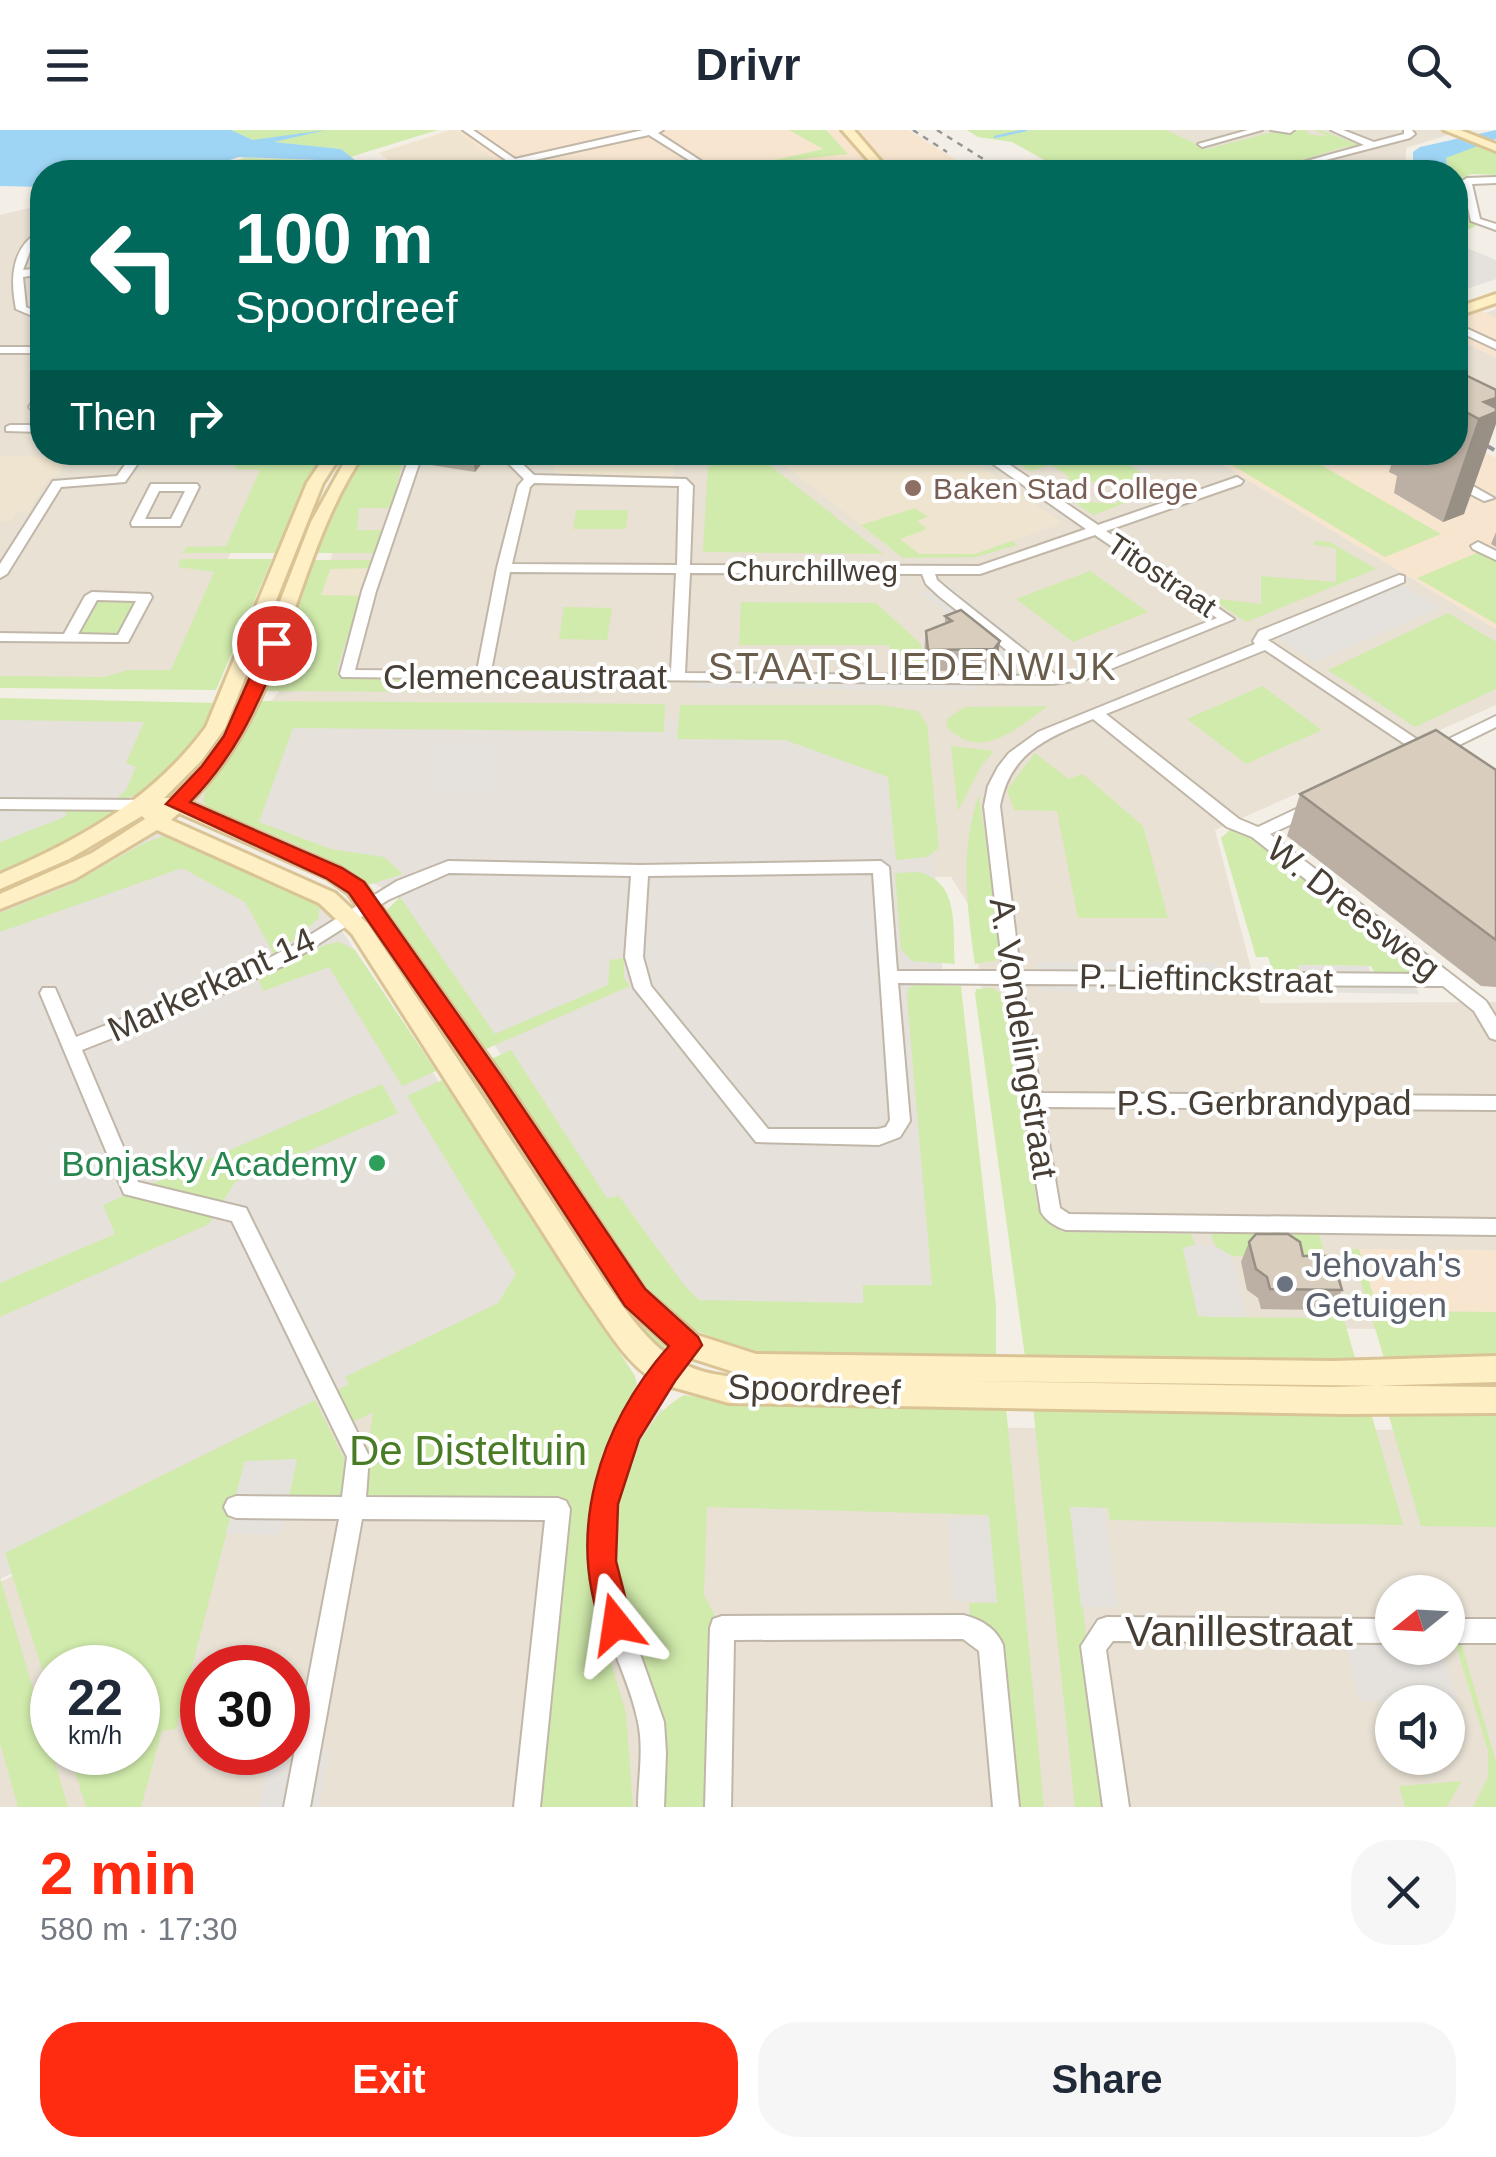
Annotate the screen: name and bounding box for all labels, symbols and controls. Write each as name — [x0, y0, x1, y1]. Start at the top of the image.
icon: menu — [40, 38, 95, 93]
icon: search — [1401, 38, 1456, 93]
text: Drivr — [695, 39, 801, 90]
icon: left — [70, 200, 200, 330]
text: 100 m — [235, 200, 433, 278]
text: Spoordreef — [235, 282, 458, 333]
icon: right — [177, 390, 232, 445]
text: Then — [70, 396, 157, 438]
place label: Baken Stad College — [933, 472, 1198, 505]
marker: Baken Stad College — [902, 477, 924, 499]
street label: Titostraat — [1101, 527, 1223, 624]
street label: Churchillweg — [726, 554, 898, 587]
pin — [232, 601, 317, 686]
icon: arrive — [247, 616, 302, 671]
district label: STAATSLIEDENWIJK — [708, 646, 1118, 688]
street label: Clemenceaustraat — [383, 657, 667, 696]
street label: W. Dreesweg — [1260, 829, 1448, 987]
street label: A. Vondelingstraat — [983, 895, 1066, 1182]
street label: Markerkant 14 — [101, 919, 321, 1049]
street label: P. Lieftinckstraat — [1079, 956, 1334, 1000]
street label: P.S. Gerbrandypad — [1116, 1083, 1412, 1122]
place label: Bonjasky Academy — [61, 1144, 357, 1183]
marker: Bonjasky Academy — [366, 1152, 388, 1174]
place label: Jehovah's Getuigen — [1305, 1245, 1462, 1324]
marker: Jehovah's Getuigen — [1274, 1273, 1296, 1295]
street label: Spoordreef — [727, 1366, 901, 1412]
park label: De Disteltuin — [349, 1427, 587, 1474]
position arrow — [564, 1572, 668, 1676]
north arrow — [1375, 1575, 1465, 1665]
map controls — [1375, 1575, 1465, 1775]
street label: Vanillestraat — [1125, 1608, 1353, 1655]
speed limit sign: 30 — [180, 1645, 310, 1775]
text: 22 — [67, 1670, 123, 1726]
button: sound — [1375, 1685, 1465, 1775]
text: km/h — [68, 1721, 122, 1749]
text: 2 min — [40, 1840, 197, 1907]
button: close — [1351, 1840, 1456, 1945]
text: 580 m · 17:30 — [40, 1911, 237, 1947]
button: Exit — [40, 2022, 738, 2137]
button: Share — [758, 2022, 1456, 2137]

